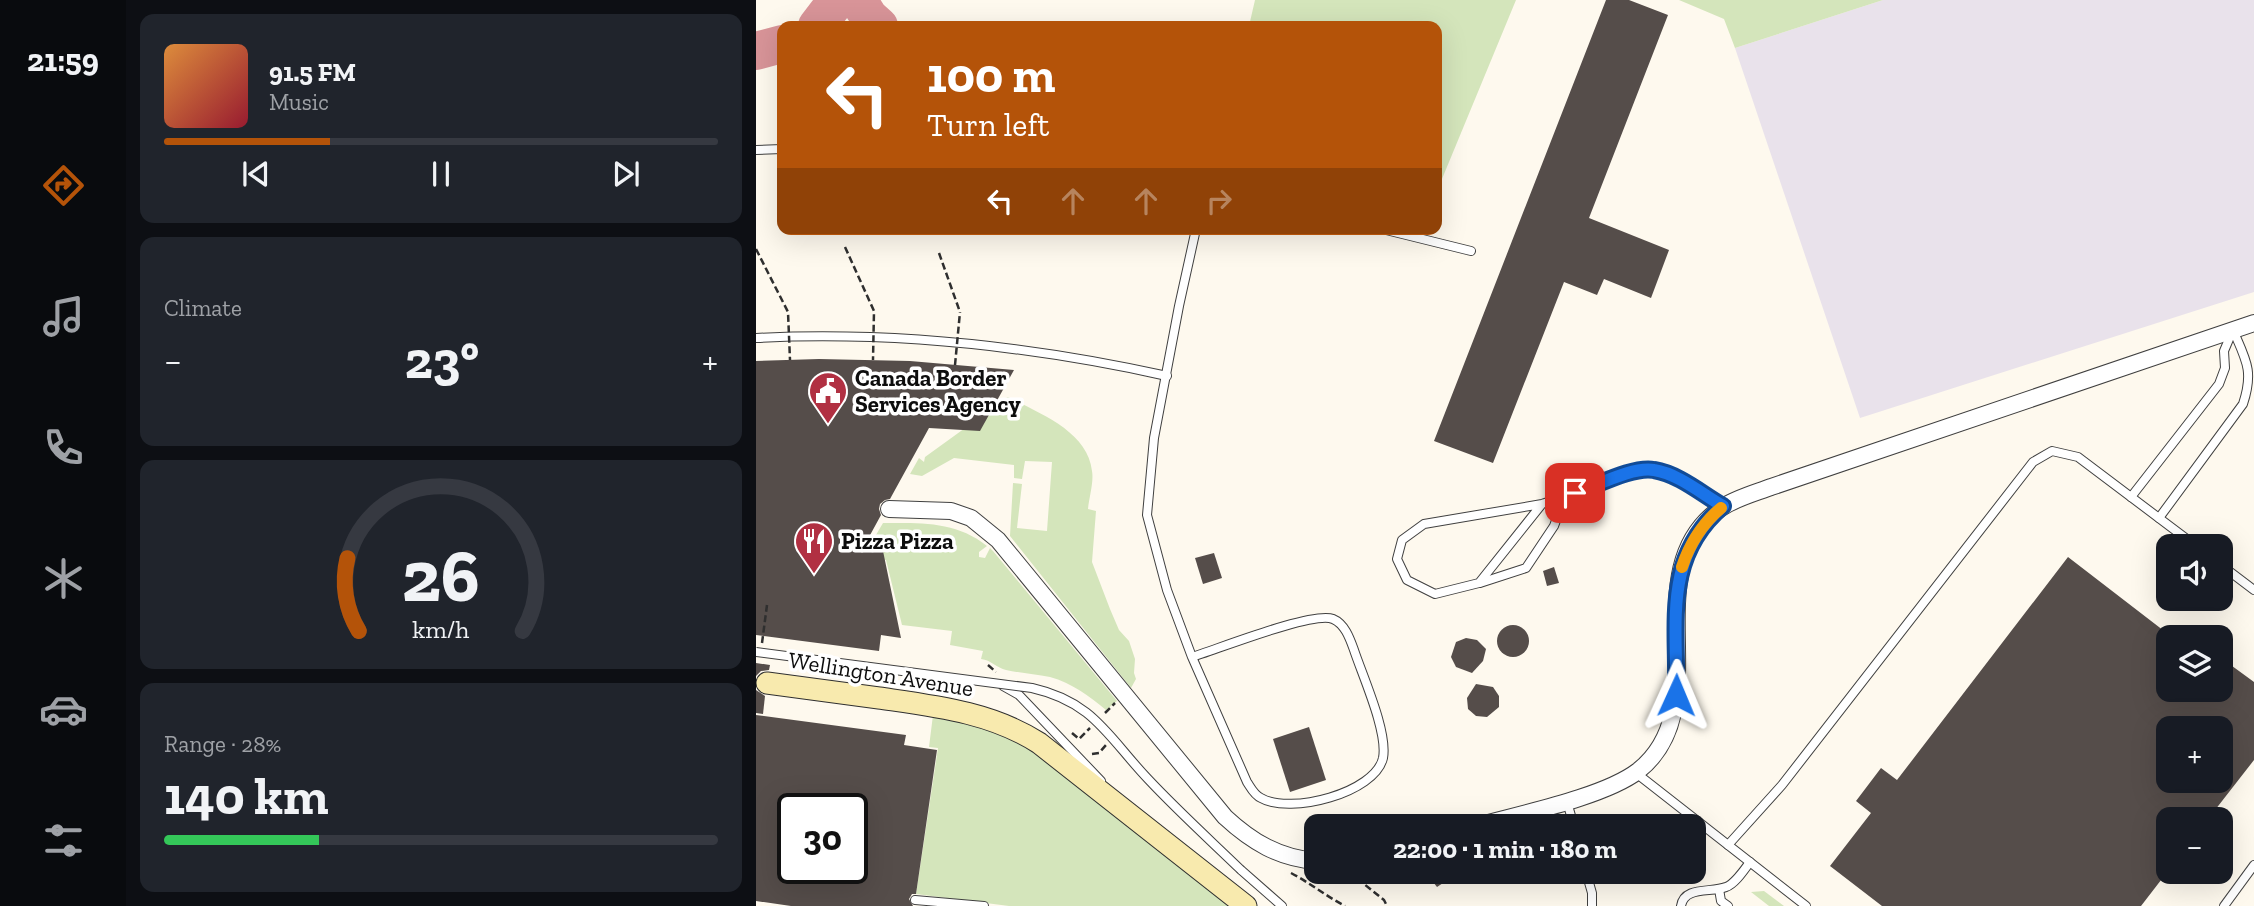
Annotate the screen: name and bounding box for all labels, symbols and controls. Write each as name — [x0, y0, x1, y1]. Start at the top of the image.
text: 21:59 — [27, 41, 99, 79]
text: 100 m — [927, 46, 1055, 105]
icon: left — [812, 49, 903, 140]
text: 91.5 FM — [269, 56, 356, 88]
text: Music — [269, 88, 329, 116]
text: Turn left — [927, 106, 1049, 144]
icon: previous — [237, 155, 275, 193]
icon: pause — [422, 155, 460, 193]
icon: next — [607, 155, 645, 193]
icon: directions — [39, 161, 88, 210]
icon: left — [981, 182, 1019, 220]
icon: ahead — [1054, 182, 1092, 220]
icon: ahead — [1127, 182, 1165, 220]
icon: right — [1200, 182, 1238, 220]
icon: music — [39, 292, 88, 341]
text: Climate — [164, 294, 242, 322]
text: 23° — [405, 329, 479, 391]
text: − — [164, 338, 182, 384]
text: + — [702, 338, 718, 384]
place label: Canada Border Services Agency — [855, 364, 1021, 418]
public building icon: Canada Border Services Agency — [807, 370, 849, 425]
icon: phone — [39, 423, 88, 472]
pin — [1545, 463, 1605, 523]
icon: arrive — [1556, 474, 1594, 512]
restaurant icon: Pizza Pizza — [793, 520, 835, 575]
place label: Pizza Pizza — [841, 527, 954, 555]
text: 26 — [402, 532, 480, 620]
map controls — [2156, 534, 2233, 884]
button: sound — [2156, 534, 2233, 611]
icon: climate — [39, 554, 88, 603]
text: km/h — [412, 613, 470, 643]
button: layers — [2156, 625, 2233, 702]
street label: Wellington Avenue — [787, 646, 975, 702]
position arrow — [1639, 658, 1713, 732]
icon: car — [39, 685, 88, 734]
button: + — [2156, 716, 2233, 793]
text: Range · 28% — [164, 730, 281, 758]
text: 140 km — [164, 765, 329, 827]
speed limit sign: 30 — [777, 793, 868, 884]
button: − — [2156, 807, 2233, 884]
icon: filters — [39, 816, 88, 865]
text: 22:00 · 1 min · 180 m — [1393, 833, 1617, 865]

